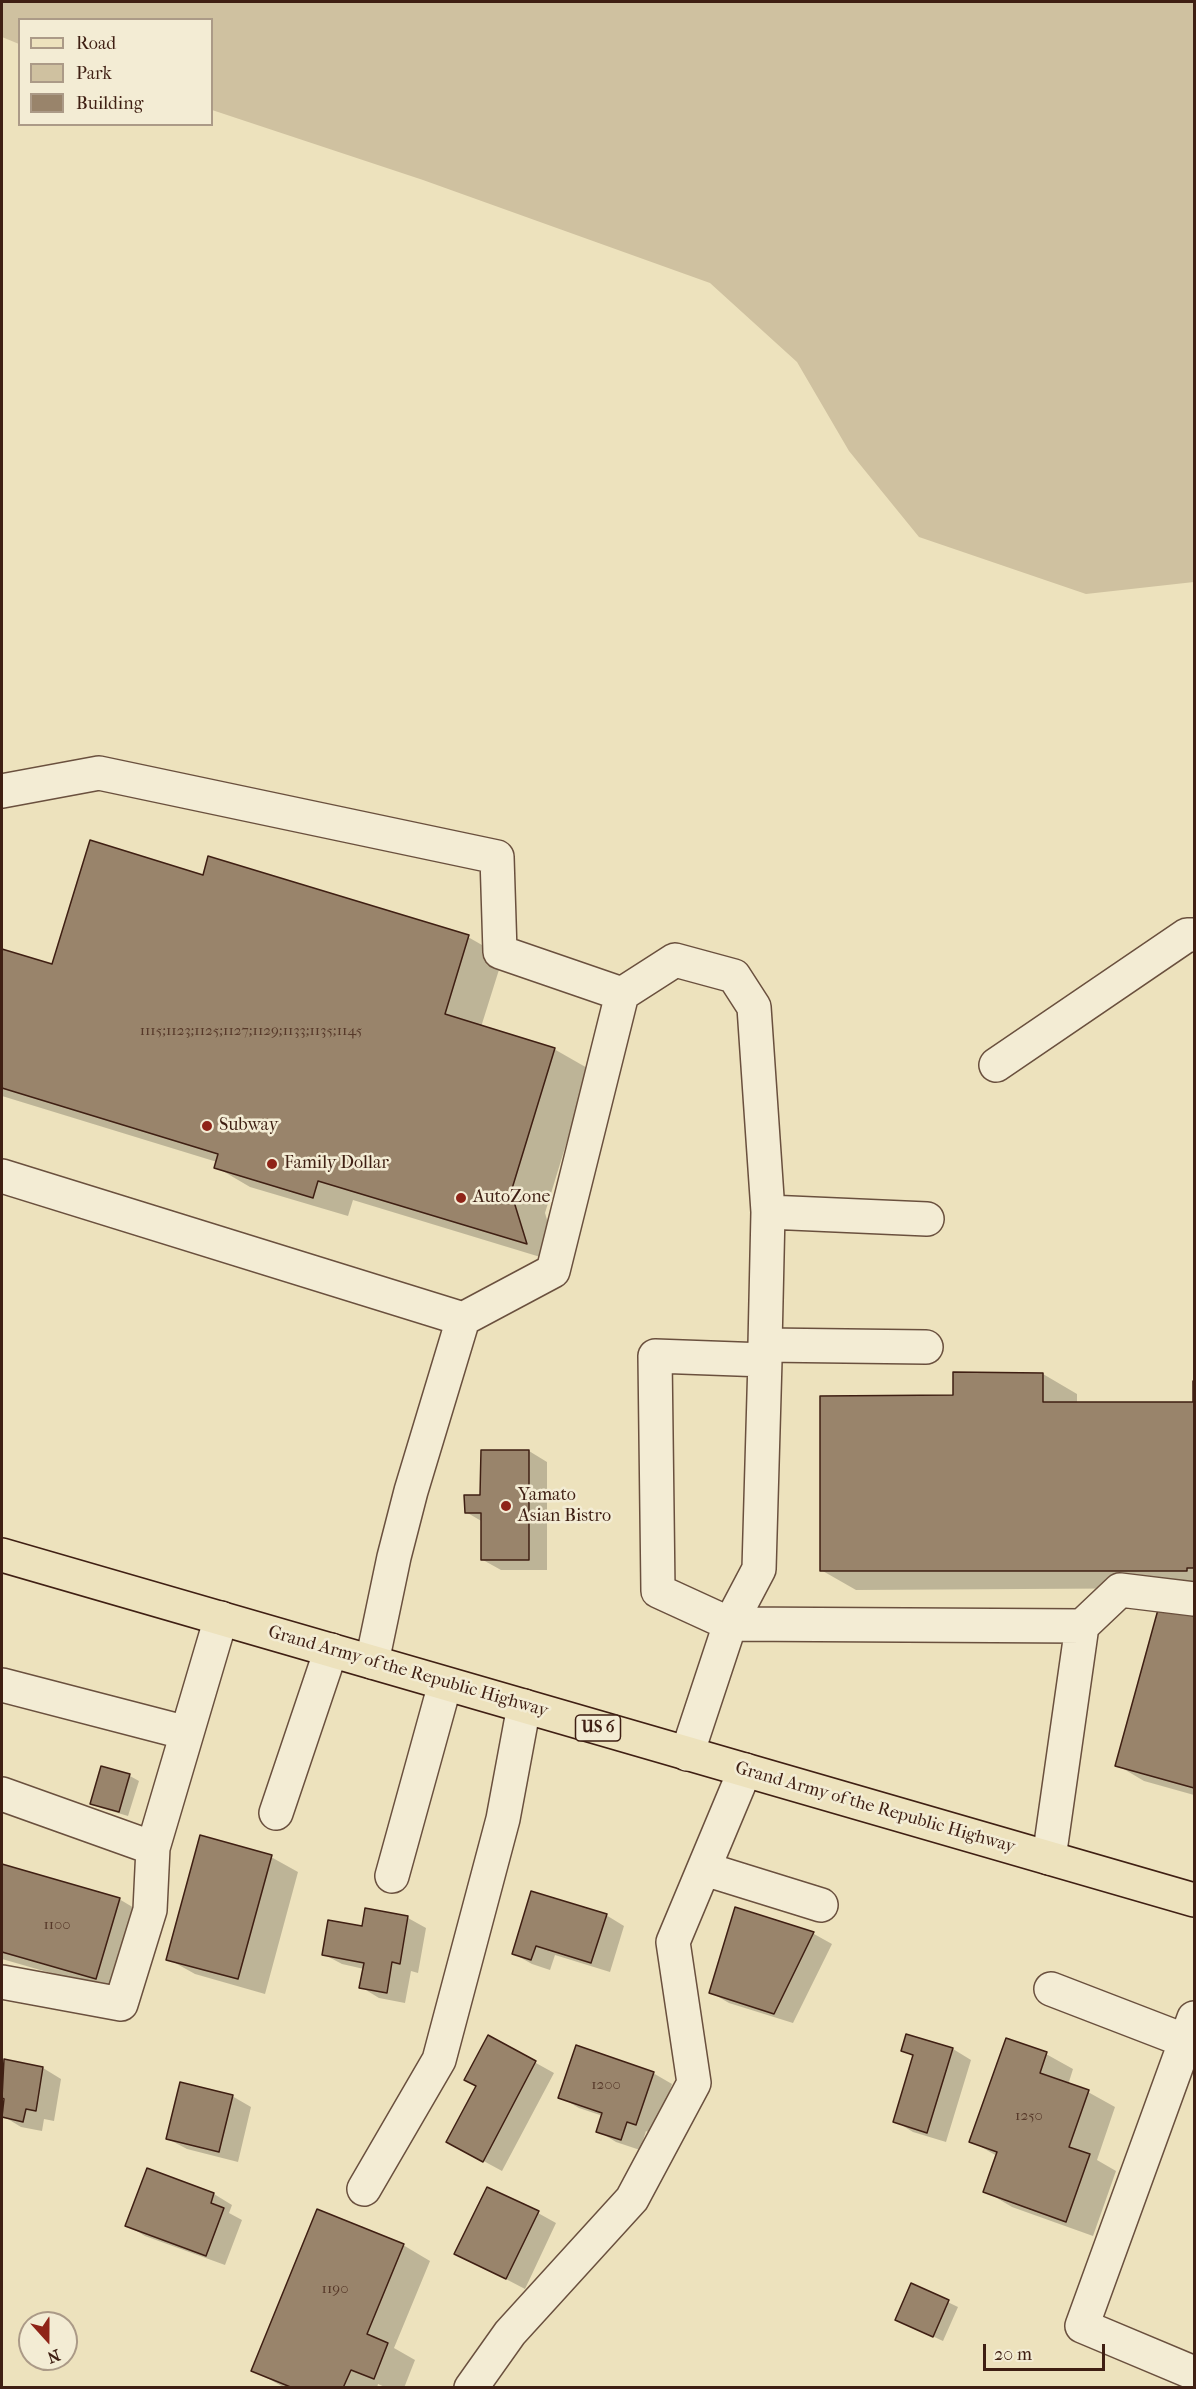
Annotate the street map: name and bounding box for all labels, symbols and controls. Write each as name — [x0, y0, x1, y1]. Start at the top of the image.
legend — [18, 18, 213, 126]
text: Road — [76, 33, 116, 54]
text: Park — [76, 63, 112, 84]
text: Building — [76, 93, 143, 114]
house number: 1115;1123;1125;1127;1129;1133;1135;1145 — [140, 1022, 362, 1040]
place label: Subway — [219, 1115, 278, 1137]
marker: Subway — [200, 1119, 214, 1133]
place label: Family Dollar — [284, 1153, 389, 1175]
marker: Family Dollar — [265, 1157, 279, 1171]
place label: AutoZone — [473, 1187, 550, 1209]
marker: AutoZone — [454, 1191, 468, 1205]
place label: Yamato Asian Bistro — [518, 1485, 611, 1528]
marker: Yamato Asian Bistro — [499, 1499, 513, 1513]
street label: Grand Army of the Republic Highway — [265, 1622, 551, 1722]
road number: US 6 — [576, 1715, 620, 1741]
street label: Grand Army of the Republic Highway — [732, 1758, 1018, 1858]
house number: 1100 — [43, 1916, 71, 1934]
house number: 1200 — [591, 2076, 621, 2094]
house number: 1250 — [1015, 2107, 1043, 2125]
house number: 1190 — [322, 2280, 348, 2298]
north arrow — [18, 2311, 78, 2371]
scale bar — [986, 2332, 1108, 2370]
text: 20 m — [994, 2344, 1032, 2365]
text: N — [45, 2345, 63, 2367]

